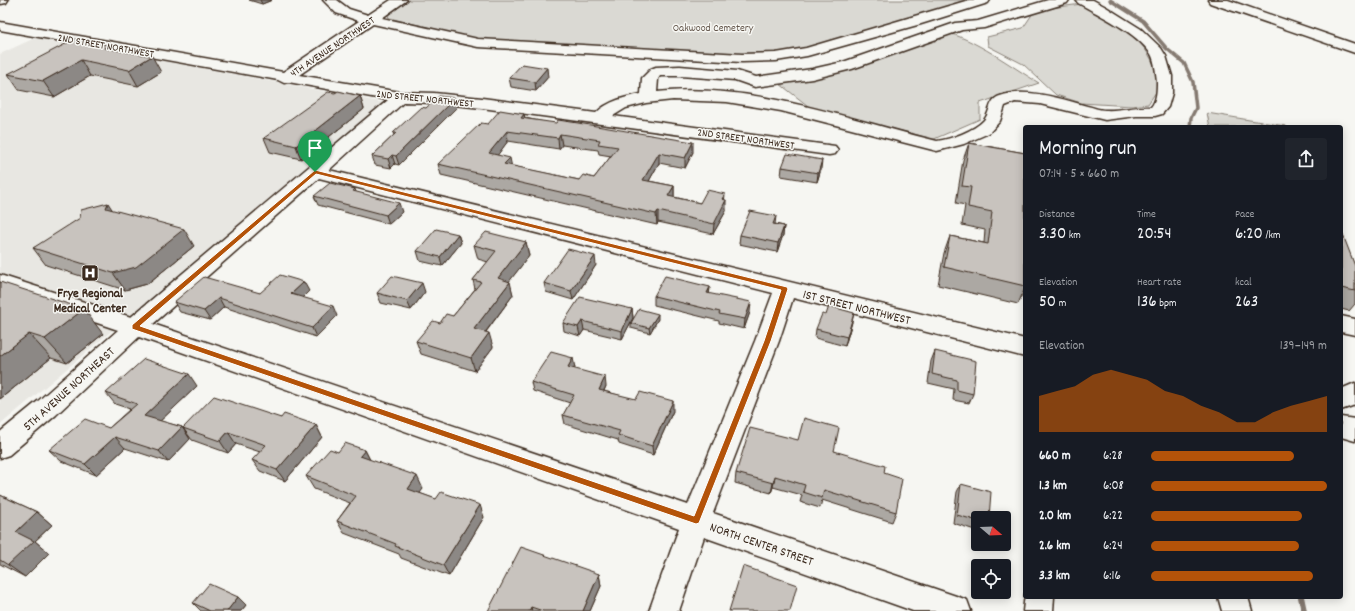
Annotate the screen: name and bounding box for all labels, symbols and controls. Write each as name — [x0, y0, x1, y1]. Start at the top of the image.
street label: 4TH AVENUE NORTHWEST — [287, 13, 379, 82]
park label: Oakwood Cemetery — [673, 21, 754, 37]
street label: 2ND STREET NORTHWEST — [56, 31, 156, 63]
street label: 2ND STREET NORTHWEST — [375, 87, 475, 113]
street label: 2ND STREET NORTHWEST — [696, 125, 796, 155]
pin — [298, 131, 332, 172]
text: Morning run — [1039, 134, 1137, 165]
icon: arrive — [304, 137, 326, 159]
button: share — [1285, 138, 1327, 180]
text: 07:14 · 5 × 660 m — [1039, 165, 1119, 184]
text: Distance — [1039, 207, 1075, 223]
text: Time — [1137, 207, 1156, 223]
text: Pace — [1235, 207, 1254, 223]
text: 3.30 — [1039, 223, 1066, 247]
text: 20:54 — [1137, 223, 1171, 247]
text: 6:20 — [1235, 223, 1263, 247]
text: km — [1066, 228, 1081, 244]
text: /km — [1263, 228, 1281, 244]
hospital icon: Frye Regional Medical Center — [80, 263, 100, 283]
text: Elevation — [1039, 275, 1077, 291]
text: Heart rate — [1137, 275, 1181, 291]
text: kcal — [1235, 275, 1252, 291]
place label: Frye Regional Medical Center — [54, 285, 128, 319]
street label: 1ST STREET NORTHWEST — [801, 286, 912, 331]
text: 50 — [1039, 291, 1056, 315]
text: 136 — [1137, 291, 1157, 315]
text: 263 — [1235, 291, 1258, 315]
text: m — [1056, 296, 1066, 312]
text: bpm — [1157, 296, 1177, 312]
text: Elevation — [1039, 337, 1084, 356]
text: 139–149 m — [1280, 337, 1327, 356]
street label: 5TH AVENUE NORTHEAST — [20, 343, 120, 436]
text: 660 m — [1039, 447, 1071, 466]
text: 6:28 — [1103, 447, 1122, 466]
text: 1.3 km — [1039, 477, 1067, 496]
text: 6:08 — [1103, 477, 1124, 496]
text: 2.0 km — [1039, 507, 1071, 526]
text: 6:22 — [1103, 507, 1123, 526]
north arrow — [971, 511, 1011, 551]
map controls — [971, 511, 1011, 599]
street label: NORTH CENTER STREET — [707, 519, 816, 572]
text: 2.6 km — [1039, 537, 1070, 556]
text: 6:24 — [1103, 537, 1123, 556]
button: locate — [971, 559, 1011, 599]
text: 3.3 km — [1039, 567, 1070, 586]
text: 6:16 — [1103, 567, 1121, 586]

